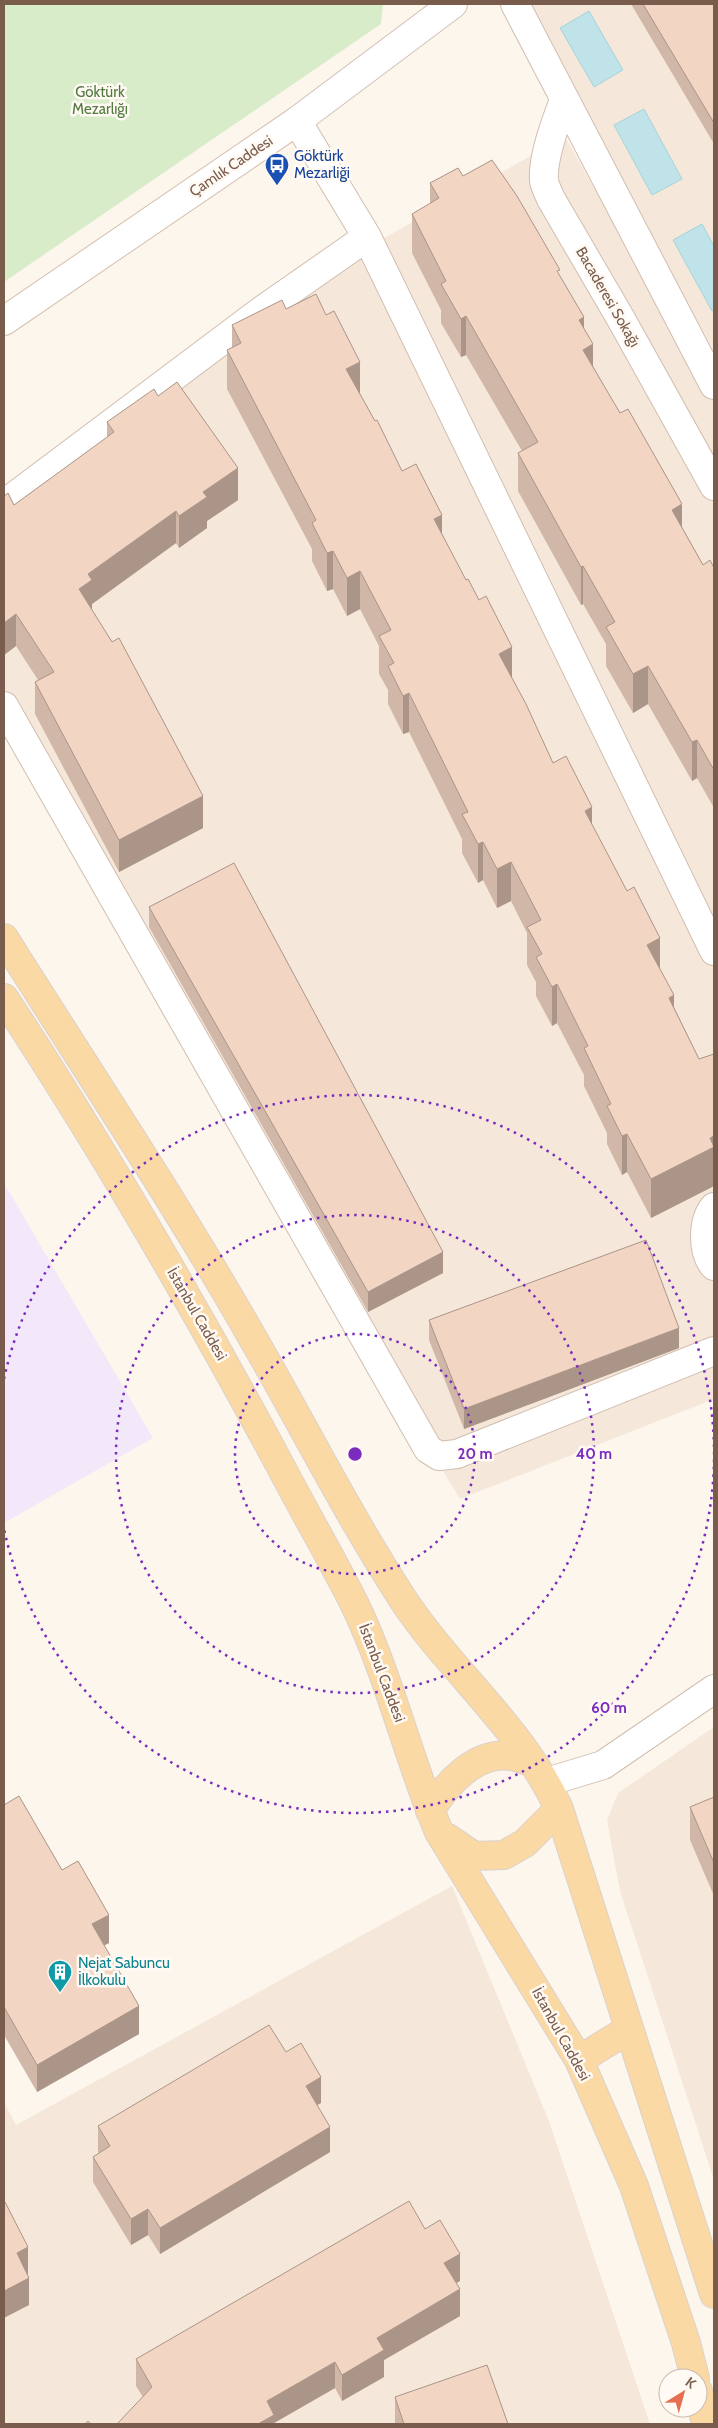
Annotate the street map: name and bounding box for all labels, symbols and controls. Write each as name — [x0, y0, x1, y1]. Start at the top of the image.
park label: Göktürk Mezarlığı — [72, 83, 128, 118]
street label: Çamlık Caddesi — [186, 132, 276, 200]
place label: Göktürk Mezarliği — [294, 147, 350, 182]
bus stop icon: Göktürk Mezarliği — [264, 152, 290, 186]
street label: Bacaderesi Sokağı — [572, 244, 644, 350]
street label: İstanbul Caddesi — [163, 1264, 232, 1364]
centre of rings — [346, 1445, 364, 1463]
text: 20 m — [458, 1445, 492, 1463]
text: 40 m — [576, 1445, 612, 1463]
street label: İstanbul Caddesi — [355, 1621, 410, 1725]
text: 60 m — [591, 1699, 627, 1717]
place label: Nejat Sabuncu İlkokulu — [78, 1954, 170, 1989]
building icon: Nejat Sabuncu İlkokulu — [47, 1959, 73, 1993]
street label: İstanbul Caddesi — [528, 1984, 595, 2084]
north arrow — [658, 2368, 708, 2418]
text: K — [682, 2373, 700, 2393]

